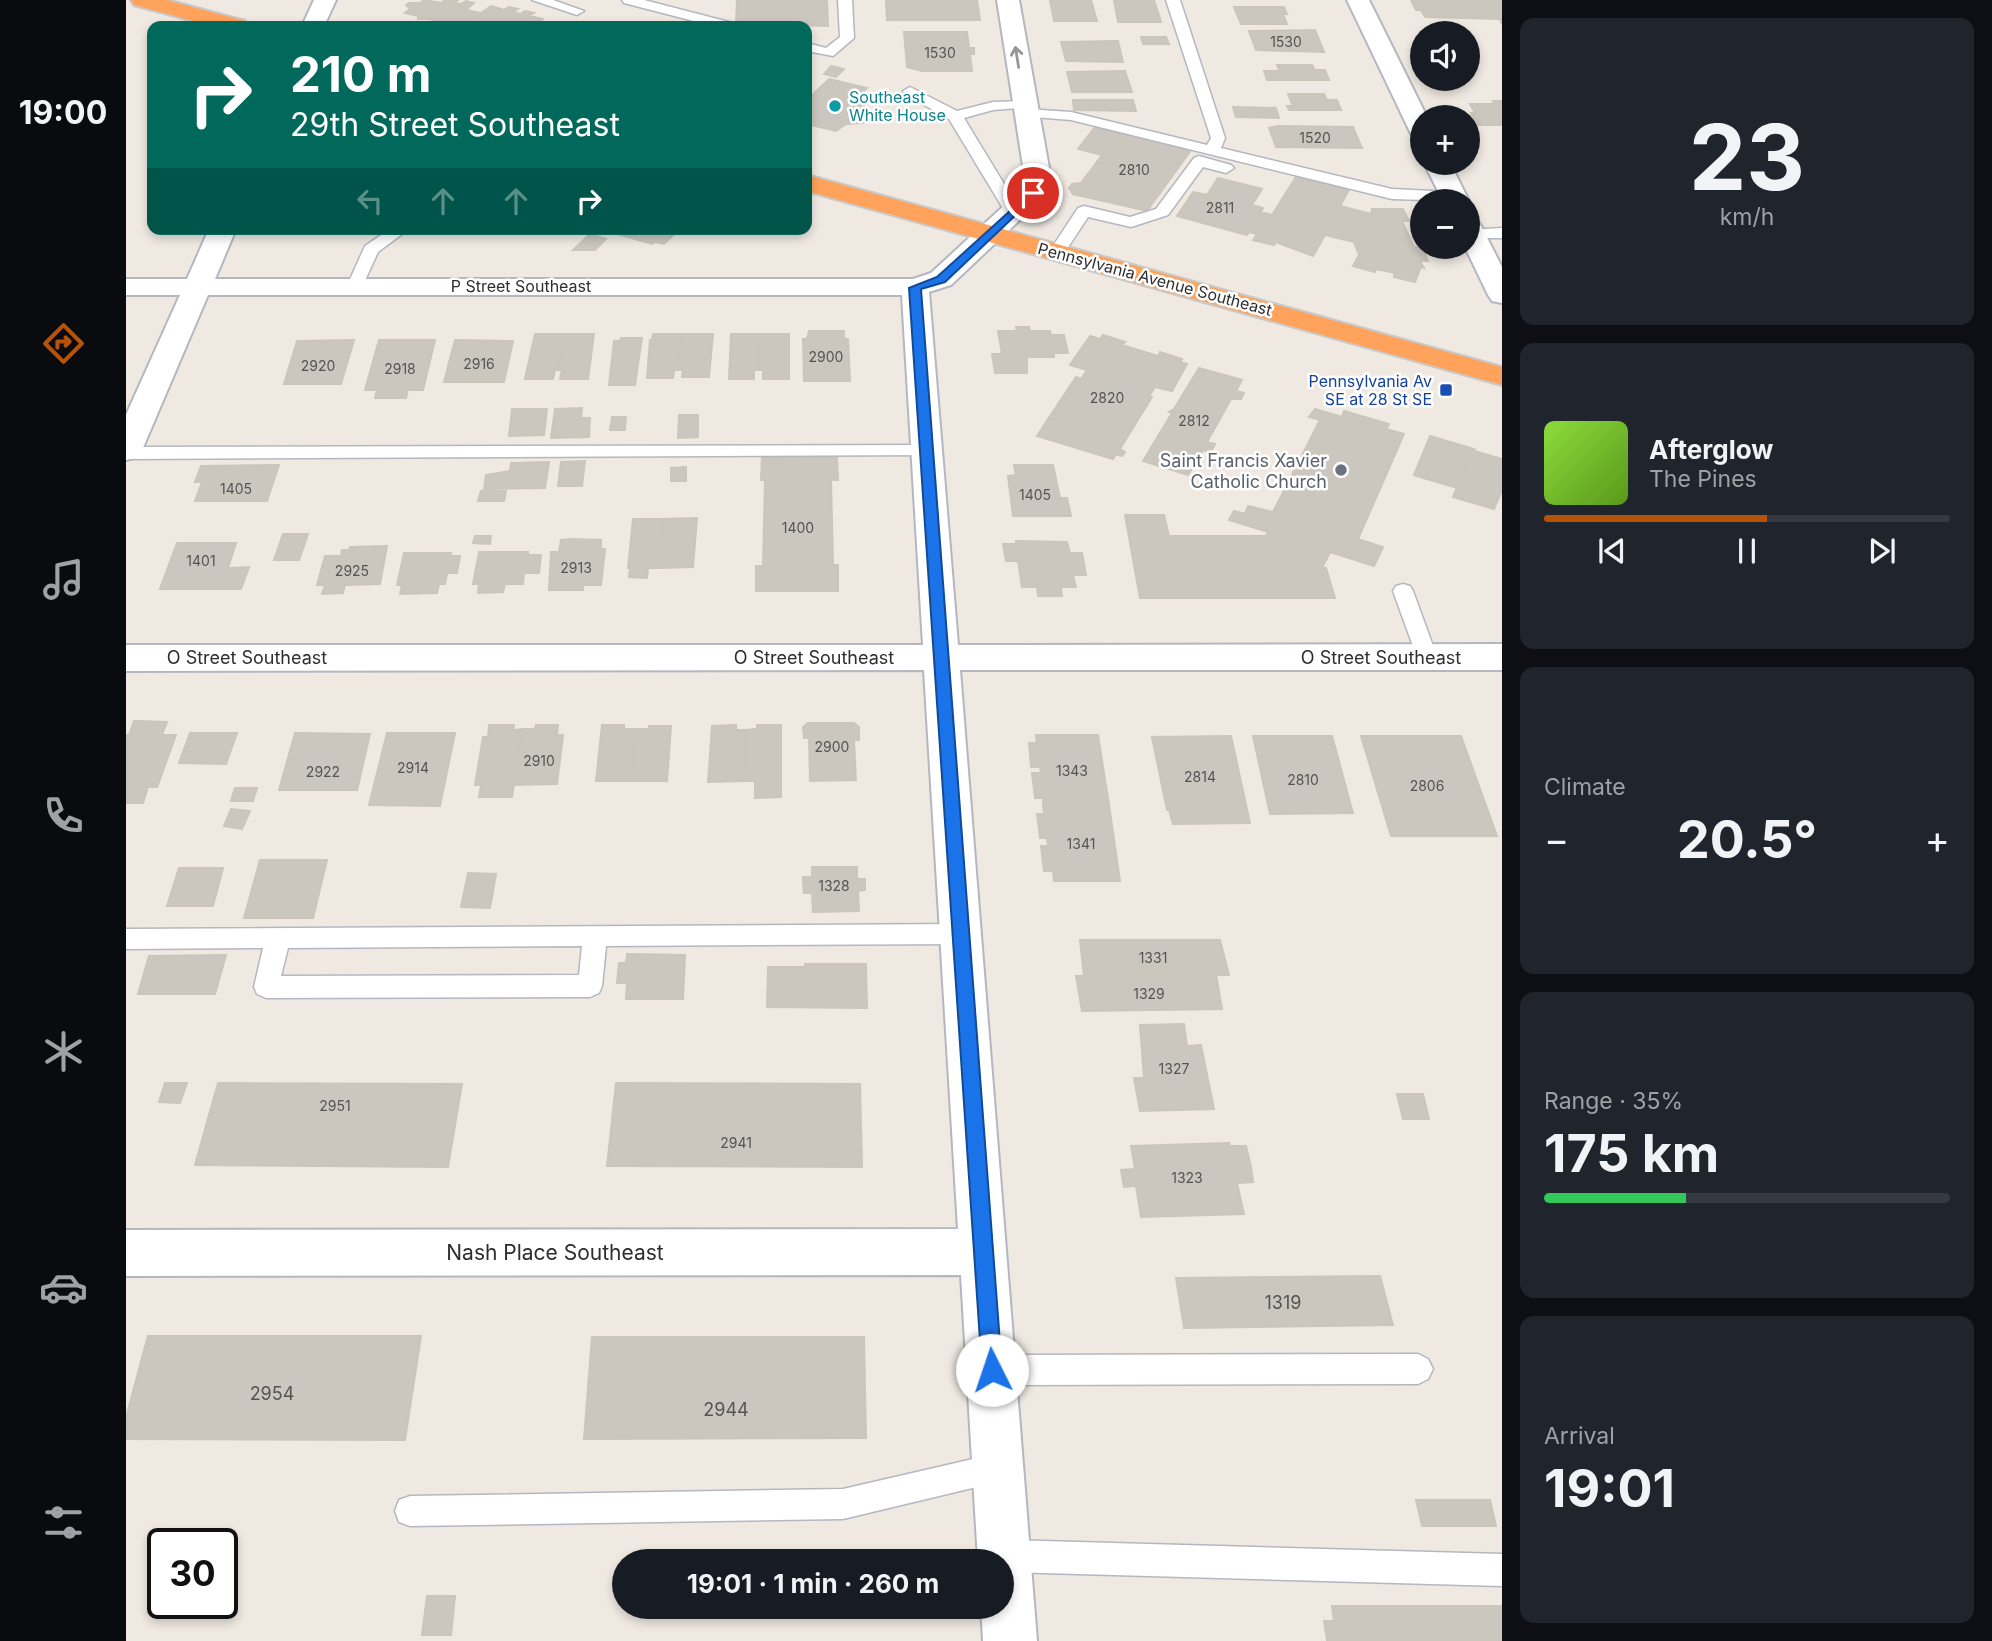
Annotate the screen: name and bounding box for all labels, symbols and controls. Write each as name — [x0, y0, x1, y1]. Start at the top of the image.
map controls — [1410, 21, 1480, 259]
button: sound — [1410, 21, 1480, 91]
house number: 1530 — [1270, 33, 1302, 50]
house number: 1530 — [924, 44, 956, 61]
text: 210 m — [290, 45, 431, 104]
one-way arrow — [1010, 46, 1023, 69]
icon: right — [175, 49, 266, 140]
place label: Southeast White House — [849, 87, 946, 125]
text: 19:00 — [19, 93, 107, 132]
marker: Southeast White House — [827, 98, 843, 114]
text: 23 — [1689, 102, 1805, 212]
text: 29th Street Southeast — [290, 105, 620, 144]
button: + — [1410, 105, 1480, 175]
house number: 1520 — [1299, 129, 1331, 146]
house number: 2810 — [1118, 161, 1150, 178]
pin — [1003, 163, 1063, 223]
icon: arrive — [1014, 174, 1052, 212]
icon: left — [351, 182, 389, 220]
icon: ahead — [424, 182, 462, 220]
icon: ahead — [497, 182, 535, 220]
icon: right — [570, 182, 608, 220]
button: − — [1410, 189, 1480, 259]
house number: 2811 — [1206, 199, 1234, 216]
text: km/h — [1720, 203, 1774, 231]
street label: Pennsylvania Avenue Southeast — [1036, 238, 1274, 320]
street label: P Street Southeast — [451, 276, 591, 296]
icon: directions — [39, 319, 88, 368]
house number: 2900 — [809, 348, 843, 365]
house number: 2916 — [463, 355, 495, 372]
house number: 2920 — [301, 357, 335, 374]
house number: 2918 — [384, 360, 416, 377]
place label: Pennsylvania Av SE at 28 St SE — [1309, 371, 1432, 409]
marker: Pennsylvania Av SE at 28 St SE — [1438, 382, 1454, 398]
house number: 2820 — [1090, 389, 1124, 406]
house number: 2812 — [1178, 412, 1210, 429]
text: Afterglow — [1649, 434, 1773, 465]
place label: Saint Francis Xavier Catholic Church — [1160, 450, 1327, 492]
marker: Saint Francis Xavier Catholic Church — [1333, 462, 1349, 478]
text: The Pines — [1649, 465, 1757, 493]
house number: 1405 — [220, 480, 252, 497]
house number: 1405 — [1019, 486, 1051, 503]
house number: 1400 — [782, 519, 814, 536]
icon: previous — [1593, 532, 1631, 570]
icon: pause — [1728, 532, 1766, 570]
icon: next — [1863, 532, 1901, 570]
house number: 1401 — [186, 552, 216, 569]
icon: music — [39, 555, 88, 604]
house number: 2913 — [560, 559, 592, 576]
house number: 2925 — [335, 562, 369, 579]
street label: O Street Southeast — [167, 647, 327, 668]
street label: O Street Southeast — [734, 647, 894, 668]
street label: O Street Southeast — [1301, 647, 1461, 668]
house number: 2900 — [815, 738, 849, 755]
house number: 2910 — [523, 752, 555, 769]
house number: 2914 — [397, 759, 429, 776]
house number: 1343 — [1056, 762, 1088, 779]
house number: 2922 — [306, 763, 340, 780]
house number: 2814 — [1184, 768, 1216, 785]
house number: 2810 — [1287, 771, 1319, 788]
text: Climate — [1544, 773, 1626, 801]
house number: 2806 — [1410, 777, 1444, 794]
icon: phone — [39, 791, 88, 840]
text: 20.5° — [1677, 808, 1817, 871]
text: − — [1544, 816, 1569, 862]
text: + — [1925, 816, 1950, 862]
house number: 1341 — [1067, 835, 1095, 852]
house number: 1328 — [818, 877, 850, 894]
house number: 1331 — [1139, 949, 1167, 966]
house number: 1329 — [1133, 985, 1165, 1002]
icon: climate — [39, 1027, 88, 1076]
house number: 1327 — [1159, 1060, 1189, 1077]
text: Range · 35% — [1544, 1087, 1683, 1115]
house number: 2951 — [319, 1097, 351, 1114]
text: 175 km — [1544, 1122, 1719, 1185]
house number: 2941 — [720, 1134, 752, 1151]
house number: 1323 — [1171, 1169, 1203, 1186]
street label: Nash Place Southeast — [446, 1240, 664, 1265]
icon: car — [39, 1263, 88, 1312]
house number: 1319 — [1265, 1292, 1301, 1313]
position arrow — [955, 1333, 1029, 1407]
house number: 2954 — [250, 1383, 294, 1404]
house number: 2944 — [703, 1399, 749, 1420]
text: Arrival — [1544, 1422, 1615, 1450]
text: 19:01 — [1544, 1457, 1675, 1520]
icon: filters — [39, 1498, 88, 1547]
speed limit sign: 30 — [147, 1528, 238, 1619]
text: 19:01 · 1 min · 260 m — [687, 1568, 939, 1599]

